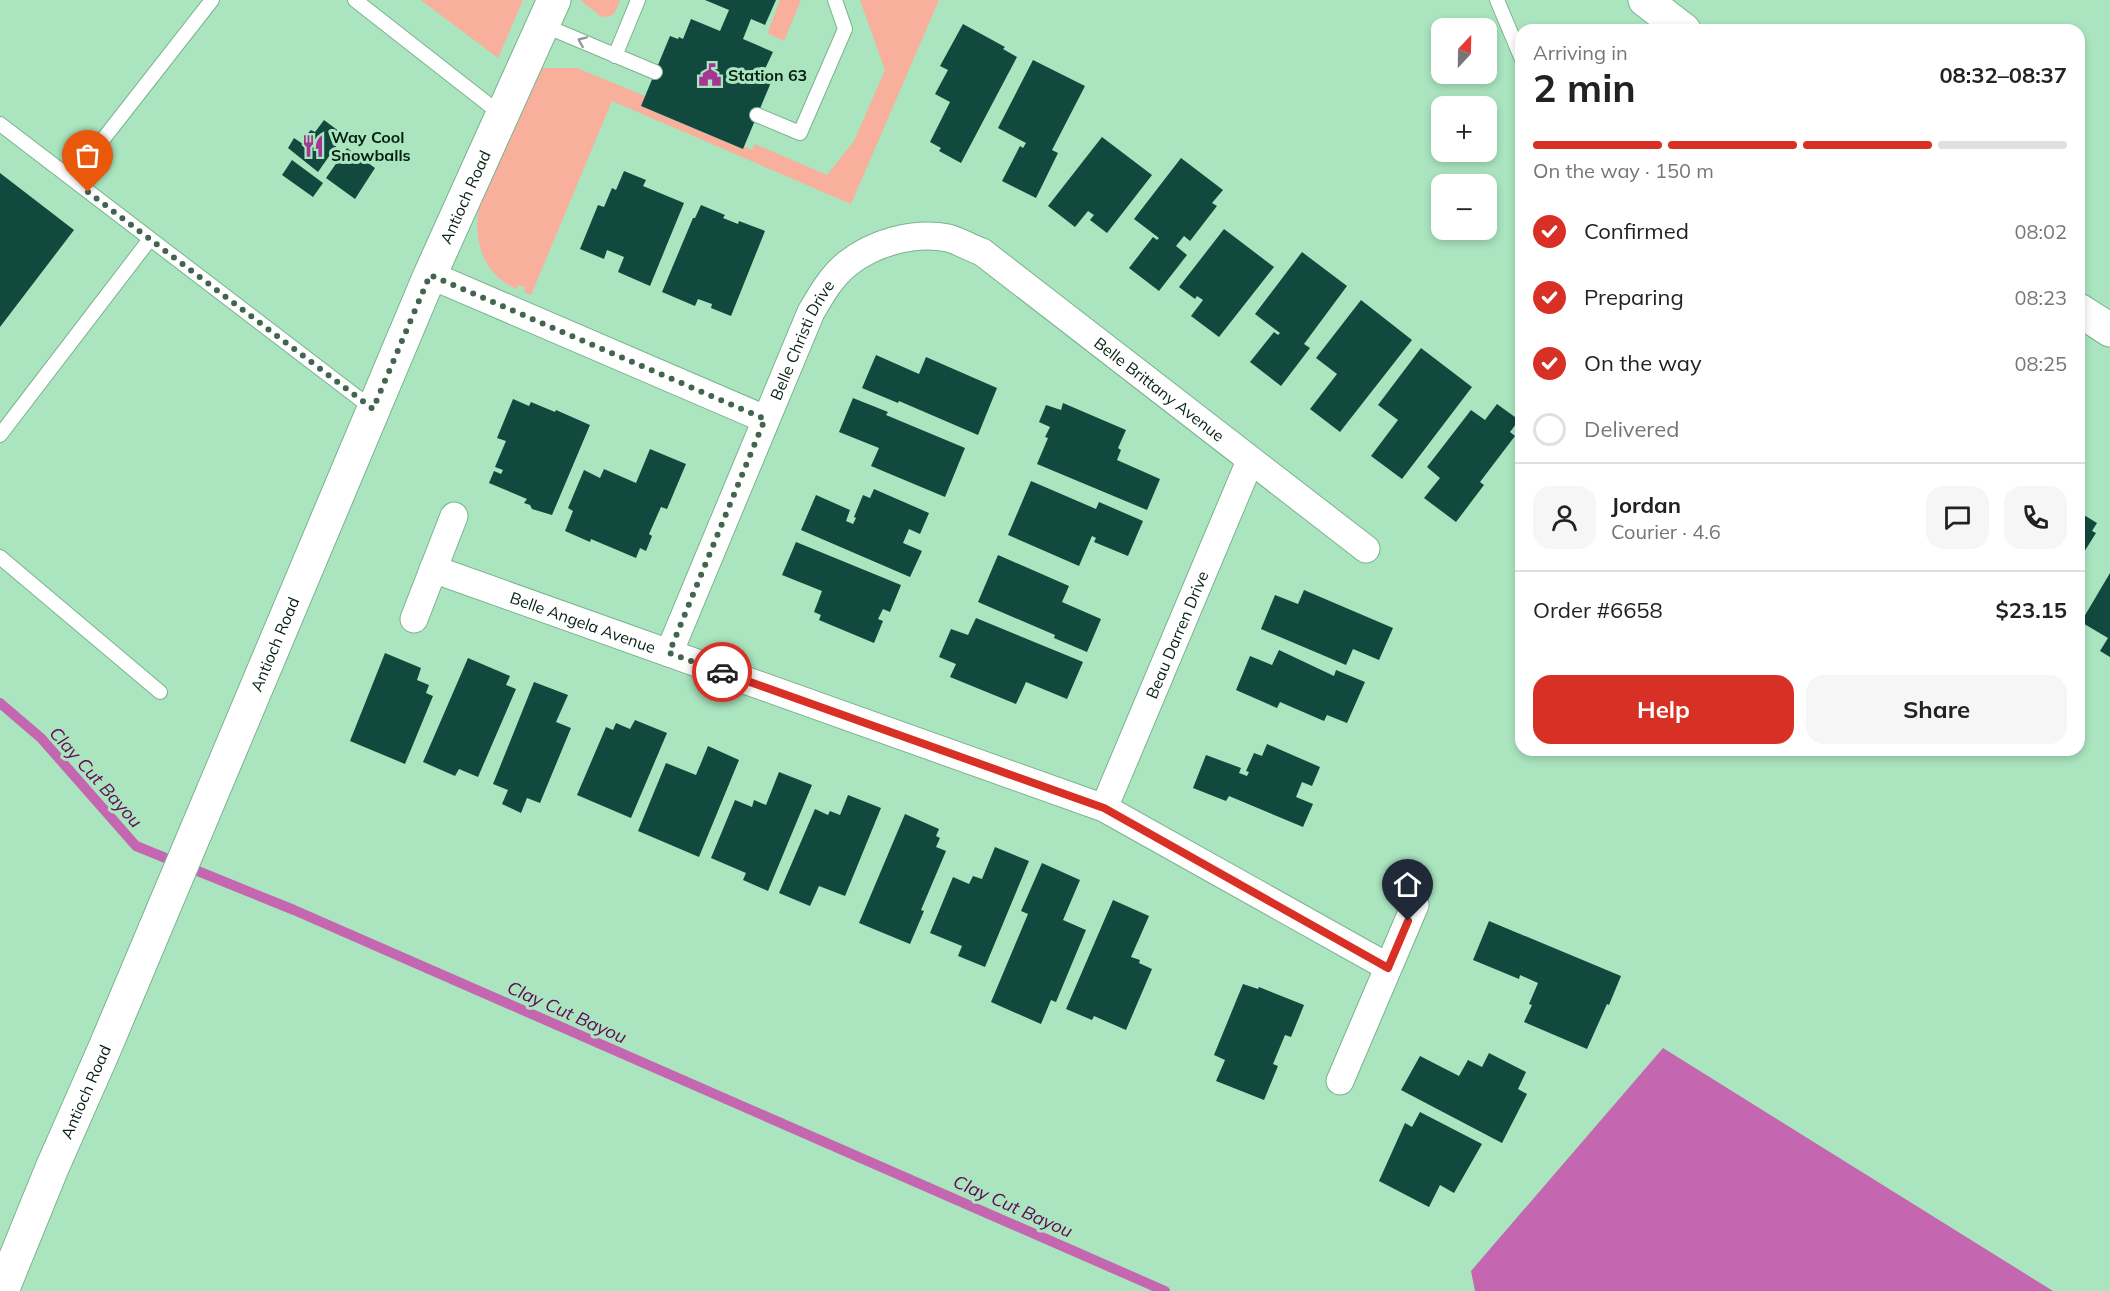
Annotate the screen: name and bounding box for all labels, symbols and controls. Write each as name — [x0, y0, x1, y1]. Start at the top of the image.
north arrow — [1431, 18, 1497, 84]
map controls — [1431, 18, 1497, 240]
one-way arrow — [577, 36, 588, 48]
text: Arriving in — [1533, 40, 1628, 65]
text: 08:32–08:37 — [1939, 61, 2067, 89]
public building icon: Station 63 — [697, 62, 723, 88]
text: 2 min — [1533, 63, 1636, 112]
place label: Station 63 — [728, 65, 807, 85]
button: + — [1431, 96, 1497, 162]
place label: Way Cool Snowballs — [331, 127, 411, 165]
pin — [62, 130, 113, 192]
restaurant icon: Way Cool Snowballs — [300, 133, 326, 159]
icon: bag — [71, 139, 104, 172]
street label: Antioch Road — [435, 147, 495, 247]
text: On the way · 150 m — [1533, 158, 1714, 183]
button: − — [1431, 174, 1497, 240]
icon: check — [1533, 215, 1566, 248]
text: Confirmed — [1584, 217, 1689, 245]
text: 08:02 — [2014, 219, 2067, 244]
street label: Belle Christi Drive — [765, 276, 838, 403]
icon: check — [1533, 281, 1566, 314]
text: Preparing — [1584, 283, 1684, 311]
text: 08:23 — [2014, 285, 2067, 310]
street label: Belle Brittany Avenue — [1090, 333, 1228, 446]
icon: check — [1533, 347, 1566, 380]
text: On the way — [1584, 349, 1702, 377]
text: 08:25 — [2014, 351, 2067, 376]
text: Delivered — [1584, 415, 1679, 443]
button: person — [1533, 486, 1596, 549]
button: chat — [1926, 486, 1989, 549]
button: phone — [2004, 486, 2067, 549]
text: Jordan — [1611, 491, 1681, 519]
text: Courier · 4.6 — [1611, 519, 1721, 544]
street label: Beau Darren Drive — [1141, 568, 1213, 702]
street label: Belle Angela Avenue — [507, 587, 658, 657]
street label: Antioch Road — [246, 594, 303, 694]
text: Order #6658 — [1533, 596, 1663, 624]
text: $23.15 — [1996, 596, 2067, 624]
courier — [692, 642, 752, 702]
icon: car — [706, 656, 739, 689]
button: Help — [1533, 675, 1794, 744]
button: Share — [1806, 675, 2067, 744]
water label: Clay Cut Bayou — [45, 722, 147, 832]
pin — [1382, 859, 1433, 921]
icon: home — [1391, 868, 1424, 901]
water label: Clay Cut Bayou — [504, 975, 630, 1049]
street label: Antioch Road — [56, 1042, 115, 1142]
water label: Clay Cut Bayou — [950, 1169, 1076, 1243]

